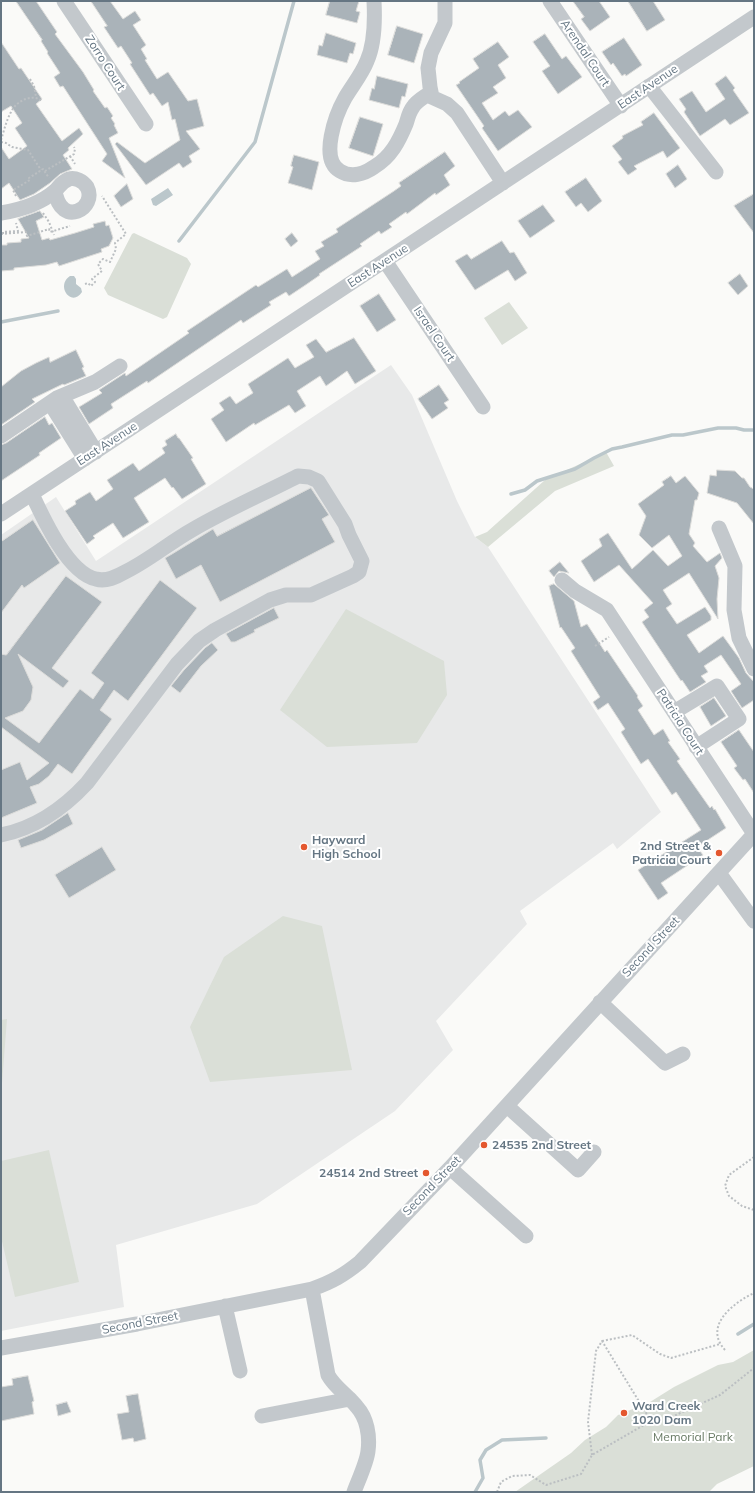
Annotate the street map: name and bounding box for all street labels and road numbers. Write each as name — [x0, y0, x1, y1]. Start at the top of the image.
street label: Arendal Court — [557, 17, 613, 89]
street label: Zorro Court — [82, 33, 128, 93]
street label: East Avenue — [615, 62, 681, 112]
street label: East Avenue — [345, 241, 411, 291]
street label: Israel Court — [410, 304, 458, 364]
street label: East Avenue — [74, 419, 140, 469]
street label: Patricia Court — [653, 686, 707, 758]
street label: Second Street — [619, 914, 683, 980]
street label: Second Street — [400, 1153, 464, 1219]
street label: Second Street — [101, 1309, 179, 1337]

